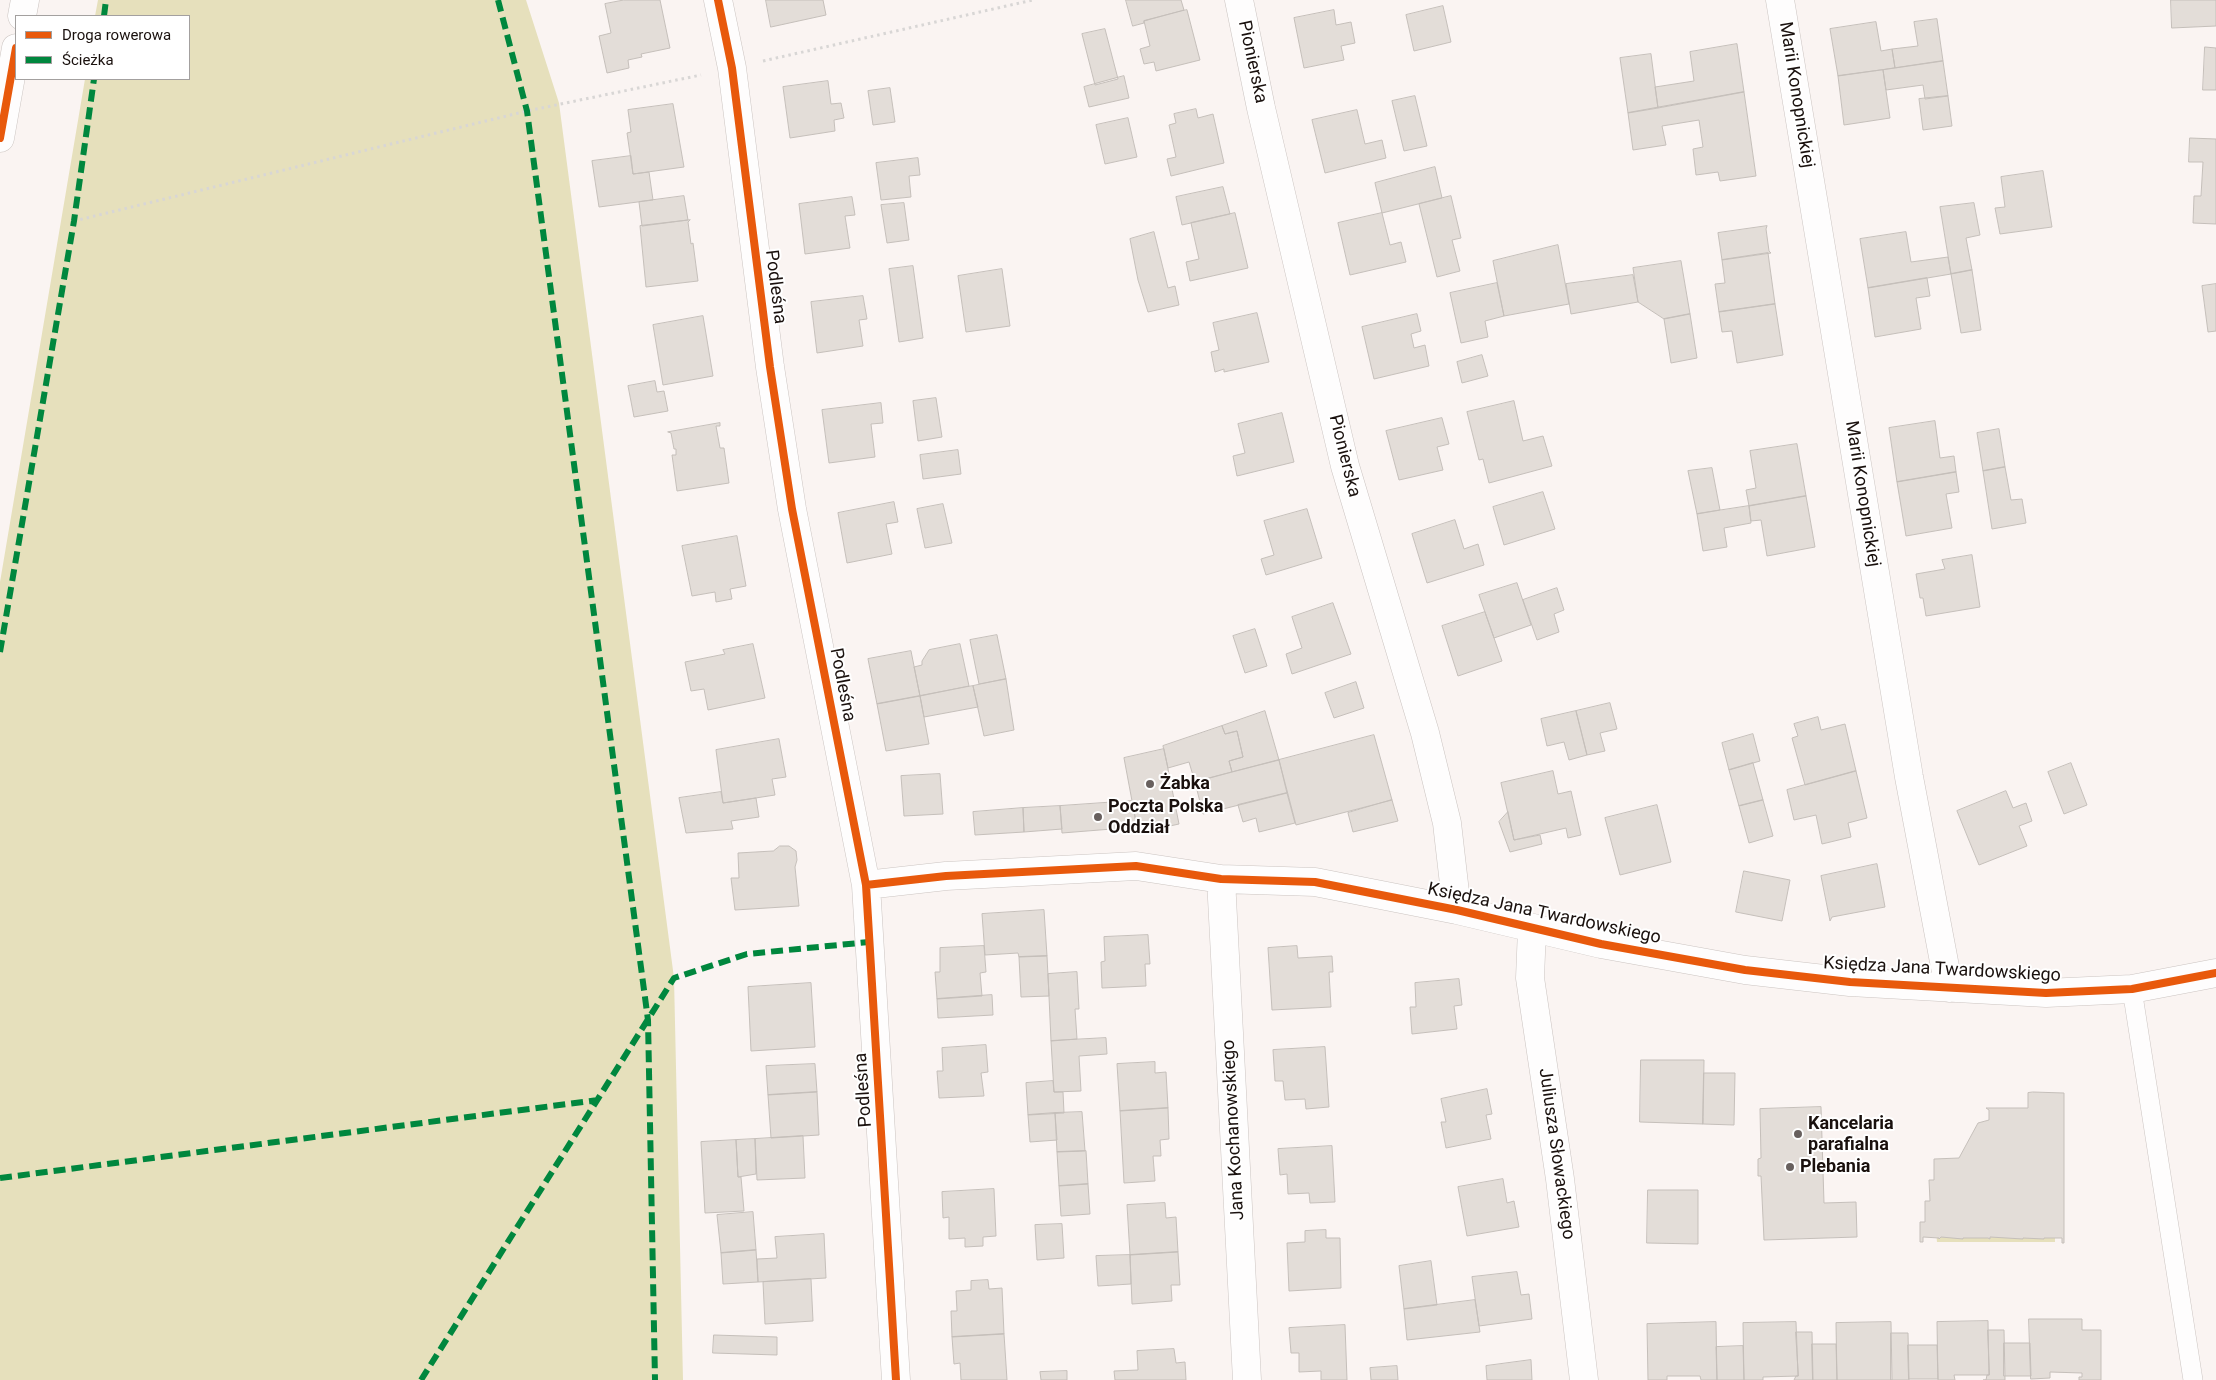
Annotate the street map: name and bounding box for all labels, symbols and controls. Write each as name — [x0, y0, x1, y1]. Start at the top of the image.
legend — [15, 15, 190, 80]
street label: Pionierska — [1233, 19, 1271, 105]
street label: Marii Konopnickiej — [1774, 20, 1818, 170]
text: Droga rowerowa — [62, 26, 171, 44]
text: Ścieżka — [62, 51, 114, 69]
street label: Podleśna — [760, 249, 790, 325]
street label: Pionierska — [1323, 413, 1365, 499]
street label: Marii Konopnickiej — [1840, 419, 1884, 569]
street label: Podleśna — [824, 646, 860, 724]
place label: Żabka — [1160, 773, 1210, 795]
marker: Żabka — [1144, 778, 1156, 790]
place label: Poczta Polska Oddział — [1108, 796, 1223, 839]
marker: Poczta Polska Oddział — [1092, 811, 1104, 823]
street label: Księdza Jana Twardowskiego — [1425, 879, 1663, 949]
street label: Księdza Jana Twardowskiego — [1823, 953, 2061, 987]
street label: Jana Kochanowskiego — [1218, 1039, 1250, 1221]
street label: Podleśna — [851, 1052, 877, 1128]
street label: Juliusza Słowackiego — [1533, 1067, 1579, 1241]
place label: Kancelaria parafialna — [1808, 1113, 1894, 1156]
marker: Kancelaria parafialna — [1792, 1128, 1804, 1140]
place label: Plebania — [1800, 1156, 1870, 1178]
marker: Plebania — [1784, 1161, 1796, 1173]

